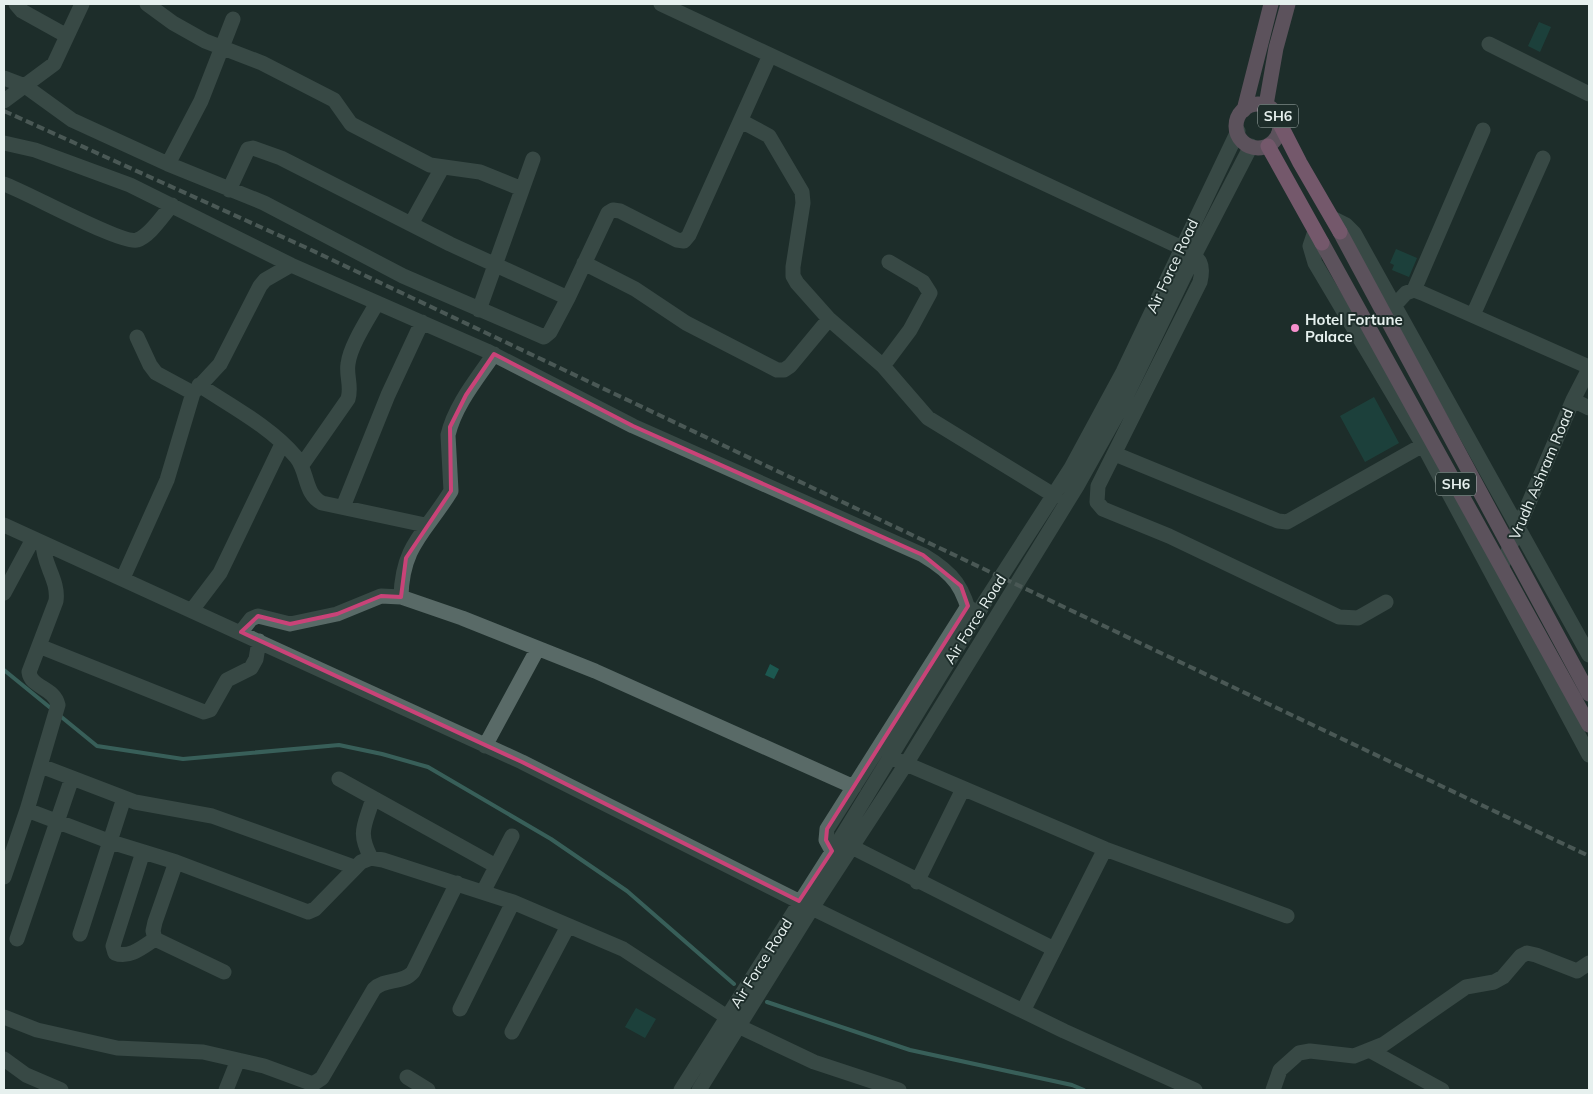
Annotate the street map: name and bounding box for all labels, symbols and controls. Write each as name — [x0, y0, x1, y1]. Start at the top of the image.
road number: SH6 — [1258, 104, 1298, 128]
street label: Air Force Road — [1142, 216, 1202, 316]
place label: Hotel Fortune Palace — [1305, 310, 1403, 346]
marker: Hotel Fortune Palace — [1289, 322, 1301, 334]
street label: Vrudh Ashram Road — [1505, 405, 1577, 543]
road number: SH6 — [1436, 472, 1476, 496]
street label: Air Force Road — [940, 571, 1010, 667]
street label: Air Force Road — [726, 915, 796, 1011]

